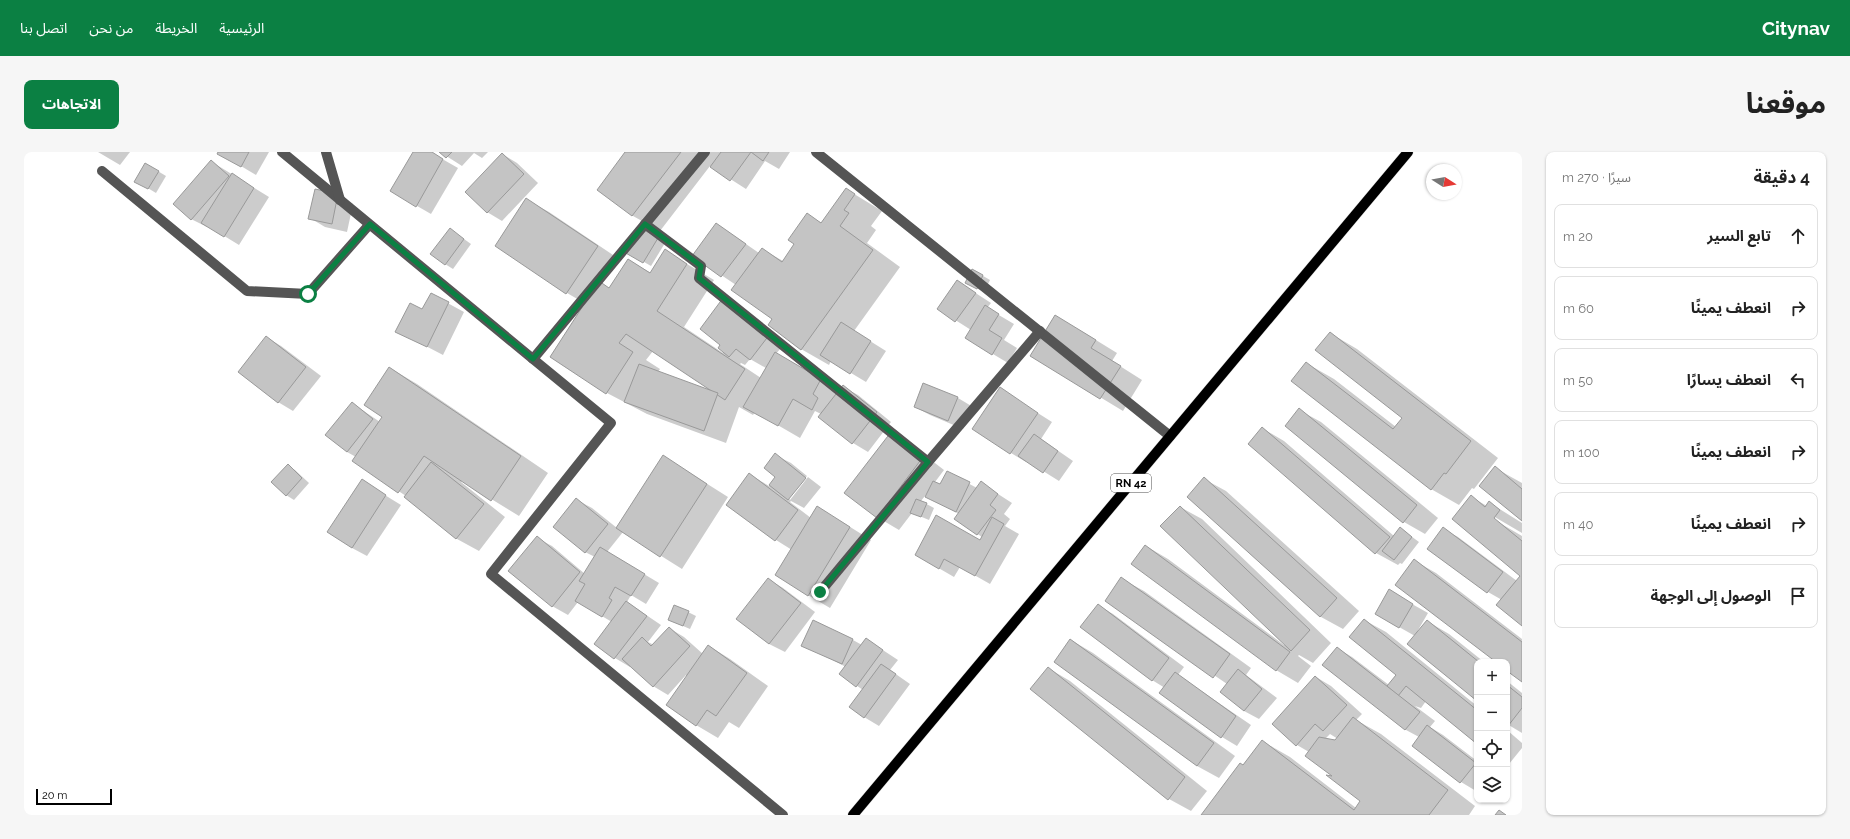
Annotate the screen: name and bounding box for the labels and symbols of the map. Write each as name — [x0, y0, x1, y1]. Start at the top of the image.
north arrow — [1426, 164, 1462, 200]
route start — [299, 285, 317, 303]
road number: RN 42 — [1111, 474, 1151, 492]
route end — [811, 583, 829, 601]
scale bar — [36, 787, 112, 806]

